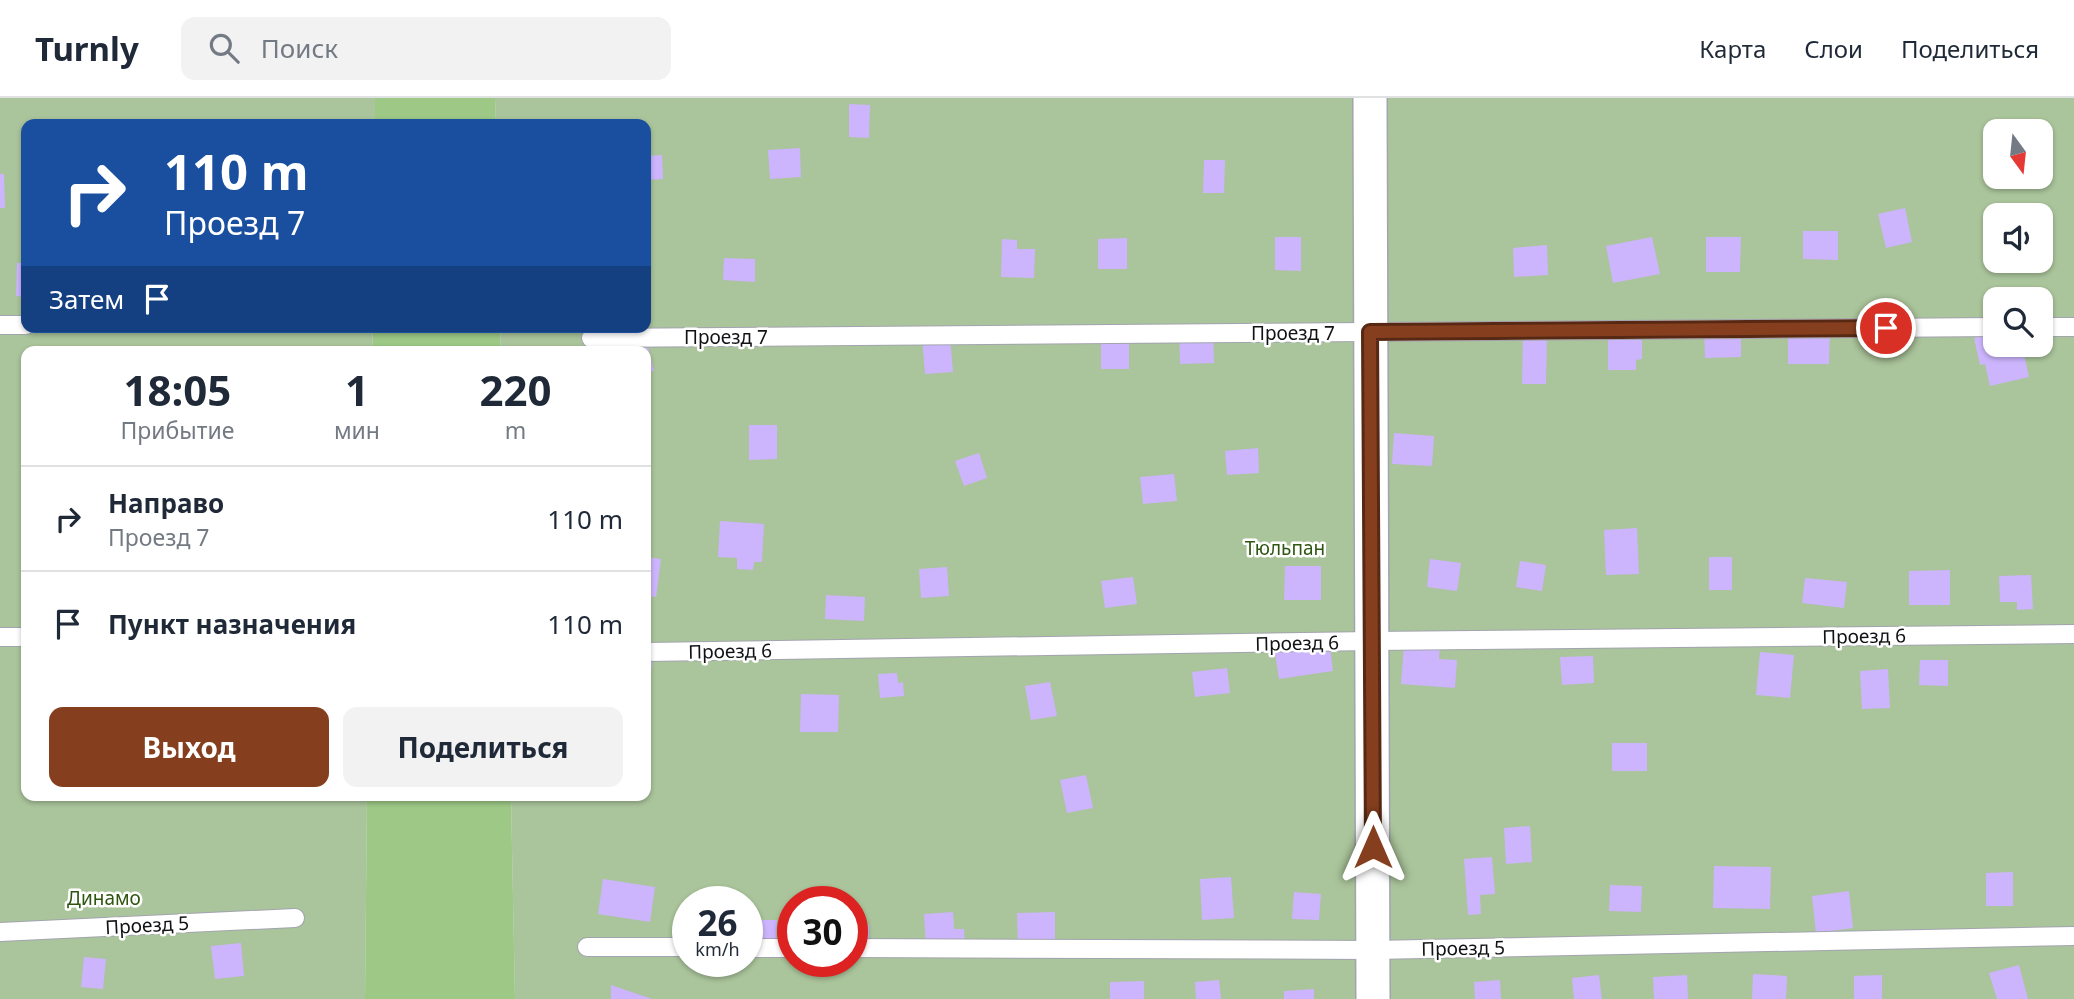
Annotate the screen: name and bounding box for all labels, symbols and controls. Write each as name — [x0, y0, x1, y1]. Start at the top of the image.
search box — [181, 17, 671, 80]
text: Turnly — [35, 26, 139, 71]
icon: search — [205, 29, 243, 67]
text: Поиск — [261, 30, 338, 66]
text: Карта — [1699, 32, 1766, 65]
text: Слои — [1804, 32, 1863, 65]
text: Поделиться — [1901, 32, 2039, 65]
north arrow — [1983, 119, 2053, 189]
map controls — [1983, 119, 2053, 357]
text: 110 m — [164, 138, 309, 204]
icon: right — [49, 147, 140, 238]
text: Проезд 7 — [164, 201, 305, 244]
button: sound — [1983, 203, 2053, 273]
icon: arrive — [138, 280, 176, 318]
text: Затем — [49, 281, 124, 317]
button: search — [1983, 287, 2053, 357]
pin — [1856, 298, 1916, 358]
icon: arrive — [1867, 309, 1905, 347]
street label: Проезд 7 — [1251, 320, 1335, 346]
street label: Проезд 7 — [684, 324, 768, 350]
text: 18:05 — [124, 361, 231, 418]
text: 1 — [345, 361, 369, 418]
text: 220 — [479, 361, 552, 418]
text: Прибытие — [120, 414, 234, 446]
text: мин — [334, 414, 380, 446]
text: m — [505, 414, 526, 446]
text: Направо — [108, 485, 224, 521]
icon: right — [49, 500, 87, 538]
text: 110 m — [547, 501, 623, 537]
text: Проезд 7 — [108, 521, 210, 553]
park label: Тюльпан — [1245, 535, 1325, 561]
icon: arrive — [49, 605, 87, 643]
text: Пункт назначения — [108, 606, 356, 642]
text: 110 m — [547, 606, 623, 642]
street label: Проезд 6 — [1822, 622, 1906, 650]
street label: Проезд 6 — [1255, 629, 1339, 657]
street label: Проезд 6 — [688, 637, 772, 665]
button: Выход — [49, 707, 329, 787]
button: Поделиться — [343, 707, 623, 787]
position arrow — [1336, 810, 1410, 884]
park label: Динамо — [67, 885, 141, 911]
speed limit sign: 30 — [777, 886, 868, 977]
text: 26 — [697, 899, 738, 946]
street label: Проезд 5 — [104, 910, 190, 940]
street label: Проезд 5 — [1421, 934, 1505, 962]
text: km/h — [695, 937, 740, 961]

